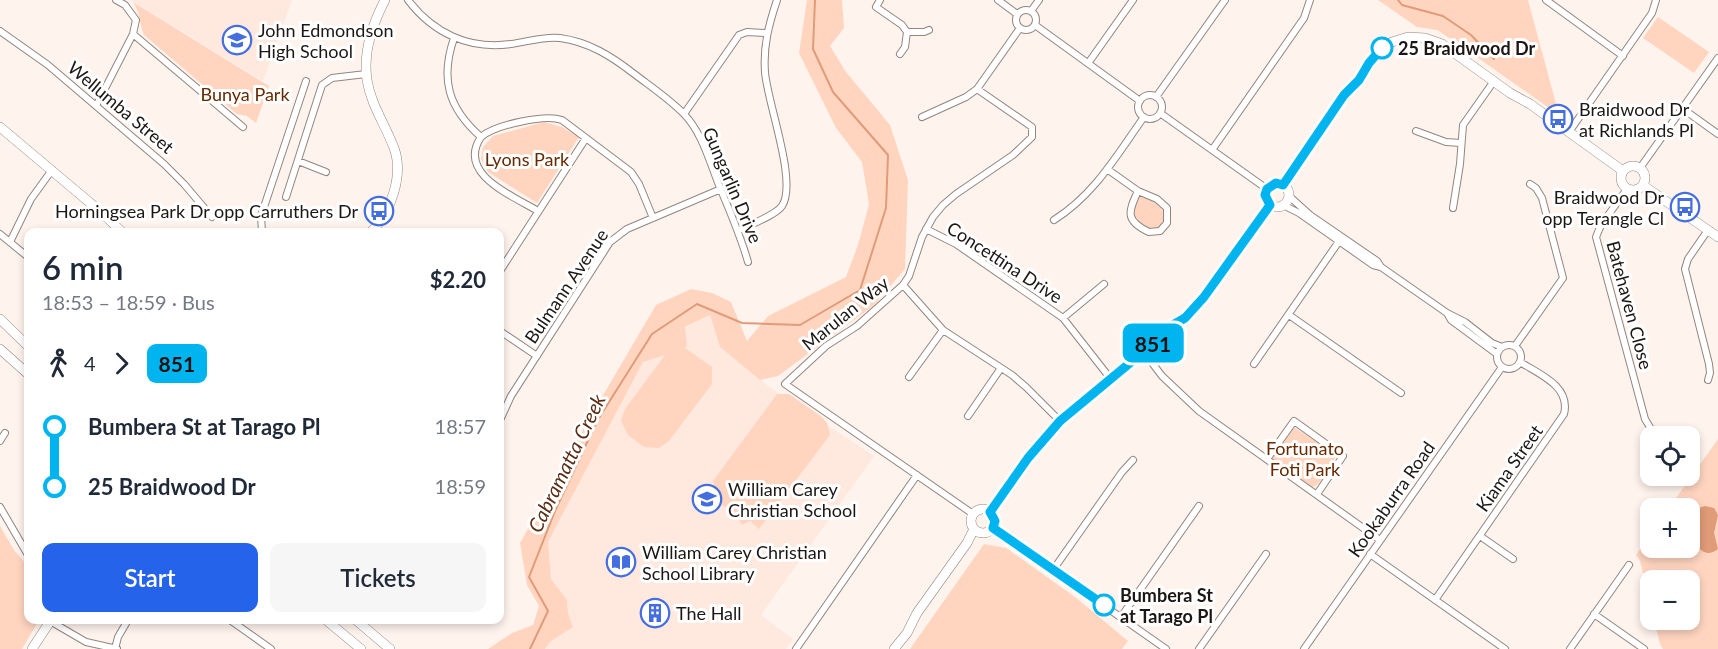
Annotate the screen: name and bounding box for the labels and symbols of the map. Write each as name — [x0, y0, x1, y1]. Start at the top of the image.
place label: John Edmondson High School — [258, 19, 393, 62]
school or university icon: John Edmondson High School — [221, 24, 253, 56]
marker: 25 Braidwood Dr — [1371, 37, 1393, 59]
place label: 25 Braidwood Dr — [1398, 37, 1536, 59]
street label: Wellumba Street — [64, 56, 179, 158]
park label: Bunya Park — [200, 83, 290, 105]
place label: Braidwood Dr at Richlands Pl — [1579, 98, 1694, 141]
bus stop icon: Braidwood Dr at Richlands Pl — [1542, 103, 1574, 135]
street label: Gungarlin Drive — [699, 124, 767, 246]
park label: Lyons Park — [485, 148, 570, 170]
place label: Braidwood Dr opp Terangle Cl — [1542, 186, 1664, 229]
bus stop icon: Braidwood Dr opp Terangle Cl — [1669, 191, 1701, 223]
bus stop icon: Horningsea Park Dr opp Carruthers Dr — [363, 195, 395, 227]
place label: Horningsea Park Dr opp Carruthers Dr — [55, 200, 358, 222]
street label: Concettina Drive — [943, 216, 1067, 308]
street label: Bulmann Avenue — [520, 225, 612, 347]
street label: Batehaven Close — [1602, 238, 1658, 372]
street label: Marulan Way — [797, 271, 893, 355]
line badge: 851 — [1118, 324, 1188, 362]
water label: Cabramatta Creek — [522, 389, 610, 536]
street label: Kiama Street — [1471, 420, 1547, 516]
park label: Fortunato Foti Park — [1266, 437, 1344, 480]
street label: Kookaburra Road — [1343, 437, 1439, 561]
place label: William Carey Christian School — [728, 478, 856, 521]
school or university icon: William Carey Christian School — [691, 483, 723, 515]
place label: William Carey Christian School Library — [642, 541, 827, 584]
library icon: William Carey Christian School Library — [605, 546, 637, 578]
place label: Bumbera St at Tarago Pl — [1120, 584, 1213, 627]
marker: Bumbera St at Tarago Pl — [1093, 594, 1115, 616]
building icon: The Hall — [639, 597, 671, 629]
place label: The Hall — [676, 602, 742, 624]

